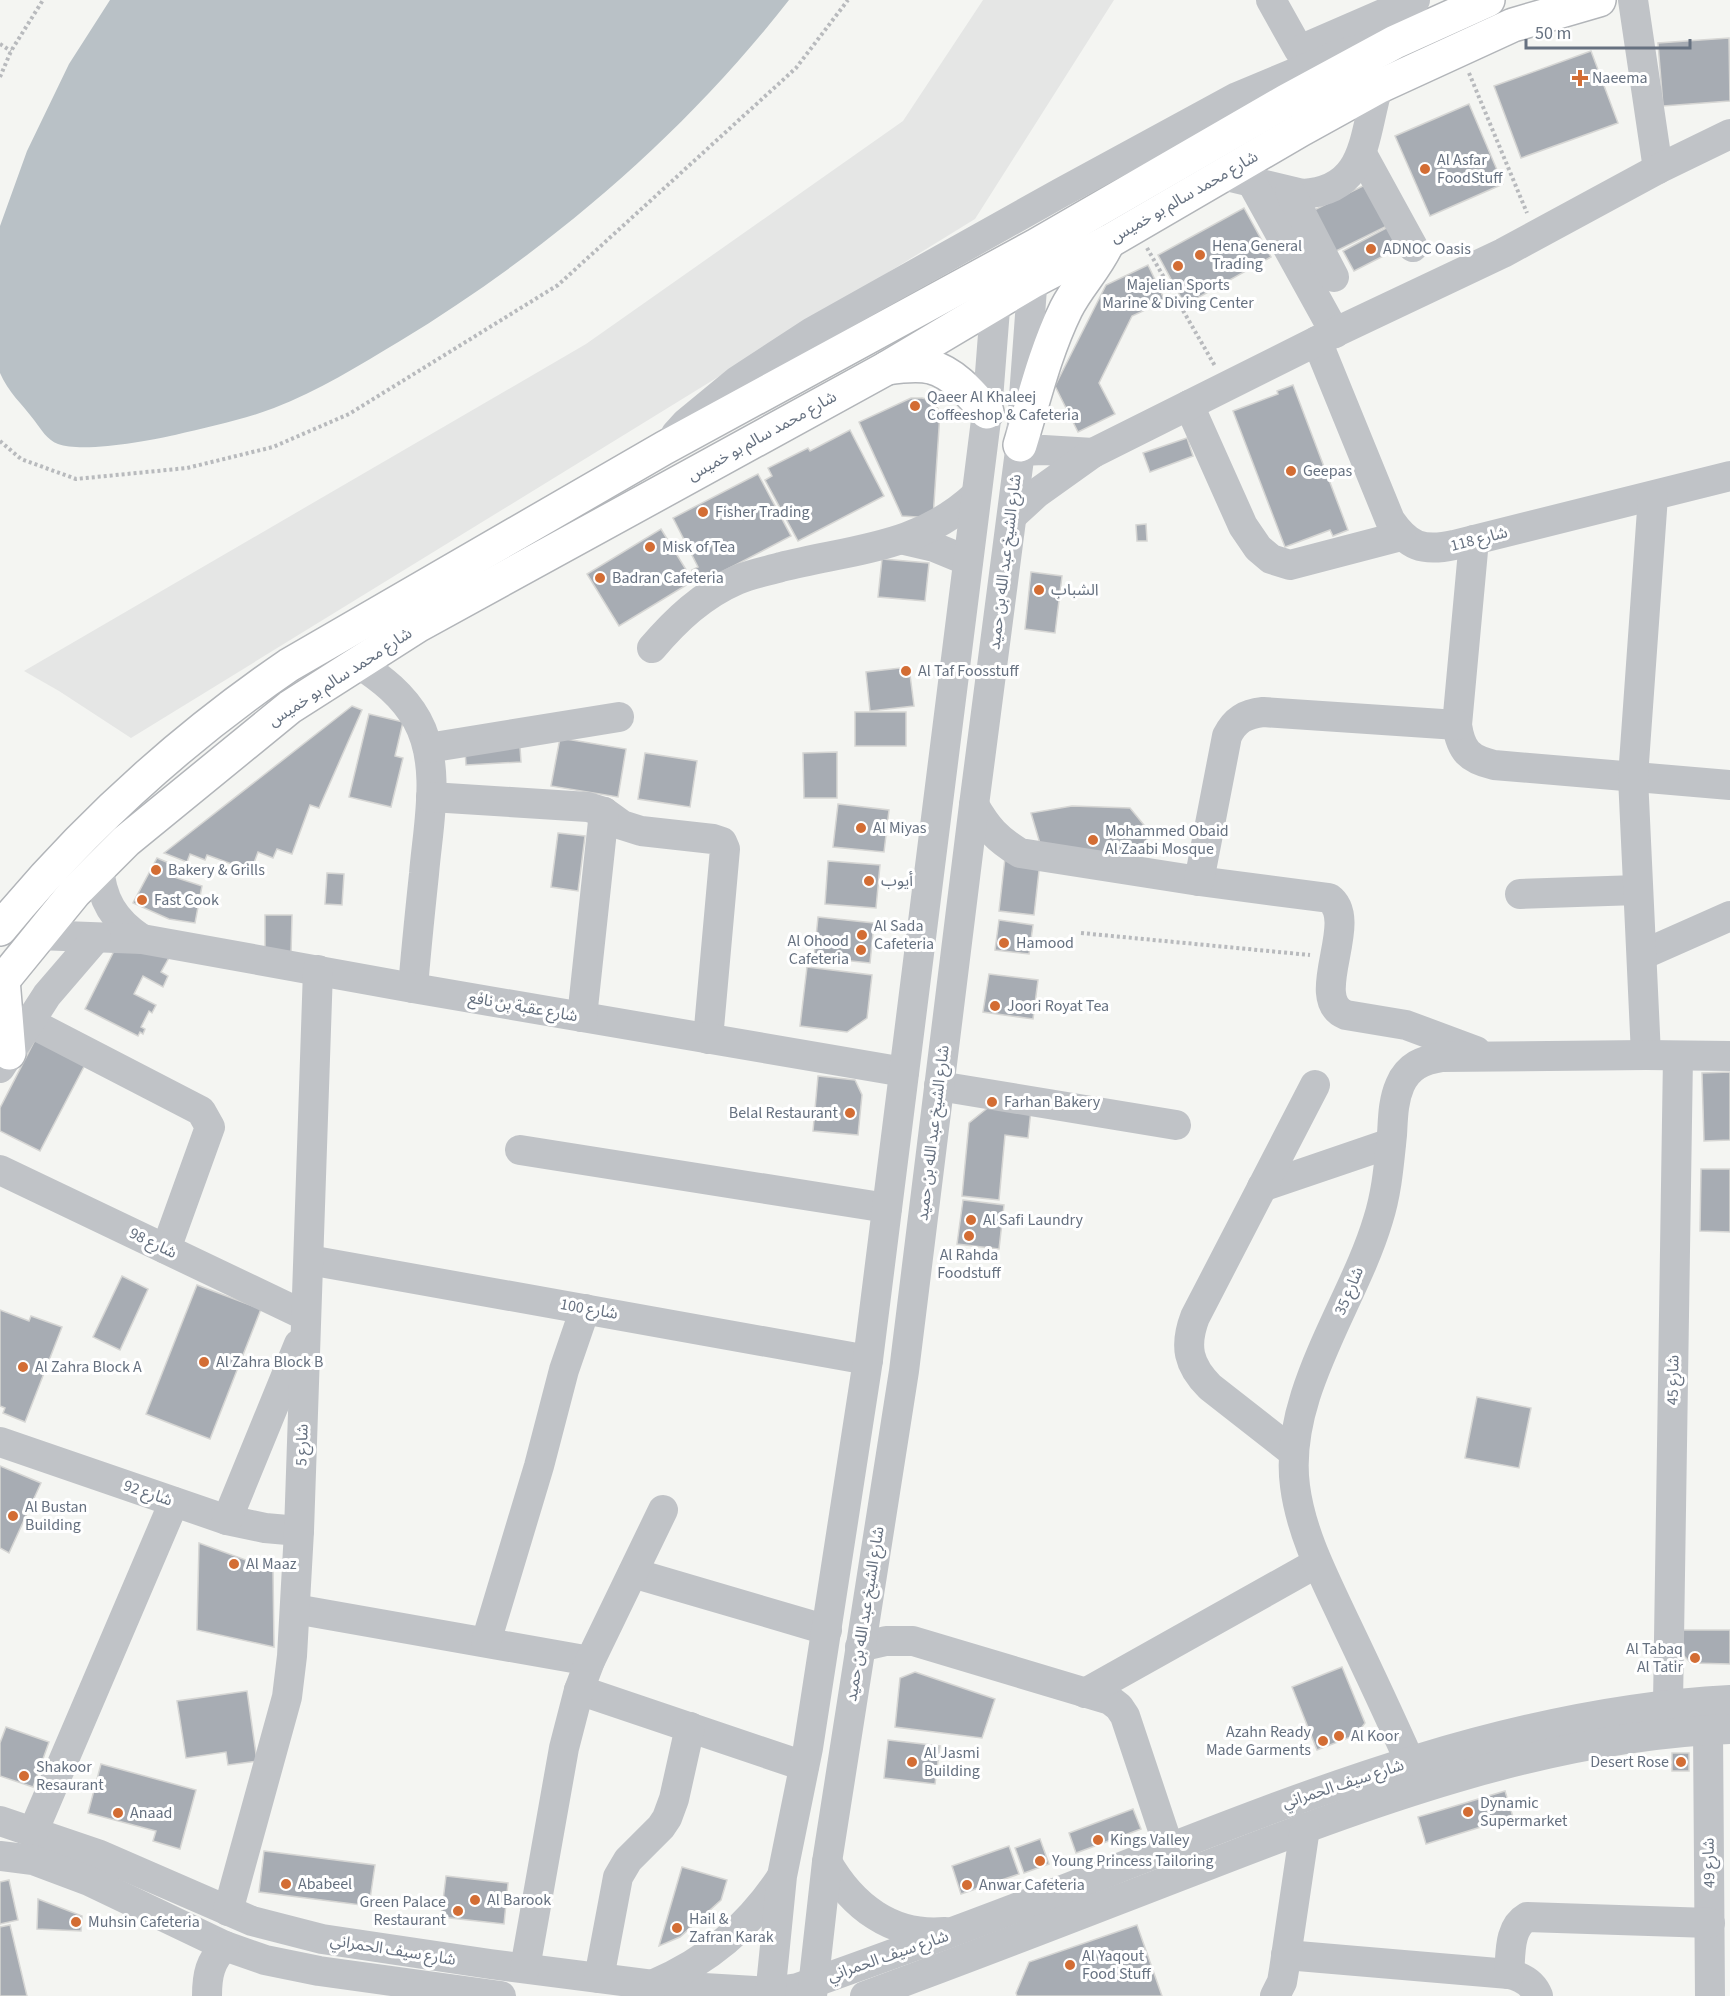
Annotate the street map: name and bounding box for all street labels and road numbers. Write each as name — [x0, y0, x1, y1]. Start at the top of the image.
street label: شارع محمد سالم بو خميس — [1106, 146, 1263, 249]
street label: شارع محمد سالم بو خميس — [683, 386, 841, 487]
street label: شارع الشيخ عبد الله بن حميد — [983, 473, 1028, 651]
street label: شارع 118 — [1448, 521, 1510, 558]
street label: شارع محمد سالم بو خميس — [264, 622, 417, 733]
street label: شارع عقبة بن نافع — [466, 987, 579, 1028]
street label: شارع الشيخ عبد الله بن حميد — [911, 1044, 956, 1222]
street label: شارع 98 — [125, 1222, 180, 1265]
street label: شارع 35 — [1329, 1264, 1370, 1319]
street label: شارع 100 — [558, 1293, 620, 1326]
street label: شارع 45 — [1662, 1355, 1685, 1405]
street label: شارع 5 — [290, 1423, 315, 1467]
street label: شارع 92 — [120, 1474, 175, 1513]
street label: شارع الشيخ عبد الله بن حميد — [840, 1525, 891, 1703]
street label: شارع سيف الحمراني — [1279, 1754, 1407, 1815]
street label: شارع 49 — [1698, 1838, 1721, 1888]
street label: شارع سيف الحمراني — [824, 1925, 952, 1988]
street label: شارع سيف الحمراني — [328, 1929, 457, 1972]

